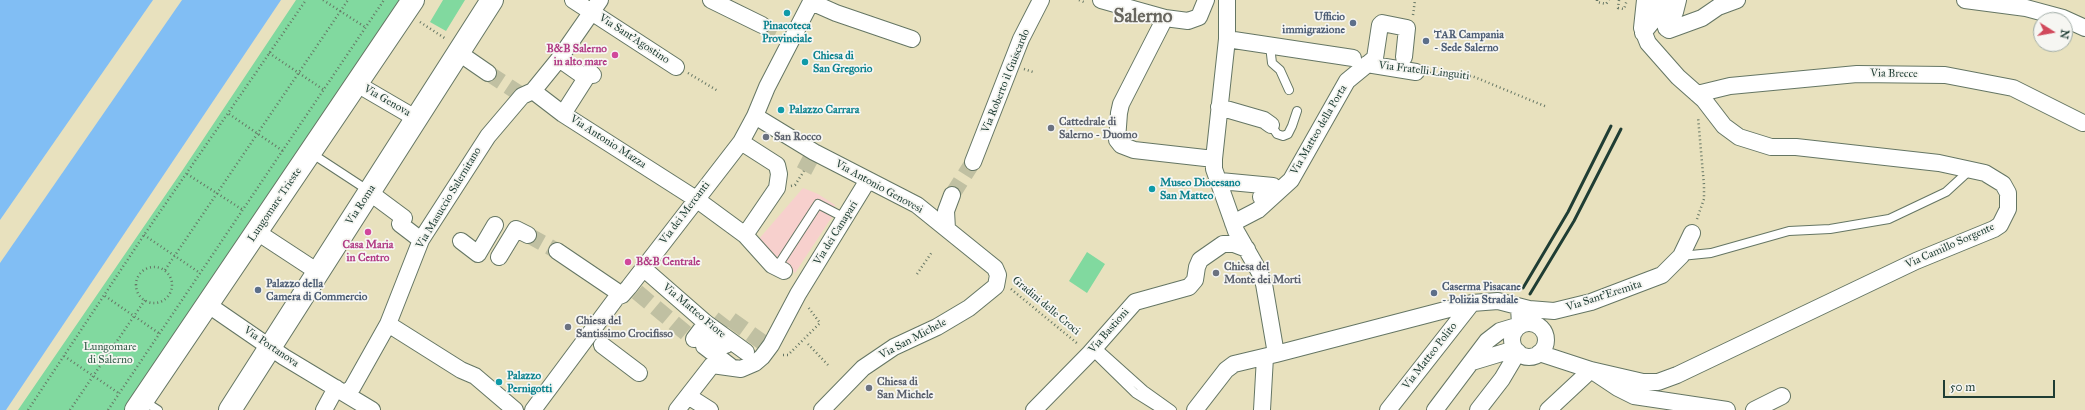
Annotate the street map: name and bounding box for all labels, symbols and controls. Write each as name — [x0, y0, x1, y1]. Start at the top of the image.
district label: Salerno — [1113, 6, 1173, 28]
marker: Pinacoteca Provinciale — [782, 8, 792, 18]
place label: Ufficio immigrazione — [1282, 10, 1345, 36]
street label: Via Sant'Agostino — [596, 11, 672, 67]
north arrow — [2033, 12, 2073, 52]
marker: Ufficio immigrazione — [1348, 18, 1358, 28]
place label: Pinacoteca Provinciale — [762, 19, 812, 45]
street label: Via Roberto il Guiscardo — [979, 27, 1033, 135]
place label: TAR Campania - Sede Salerno — [1434, 28, 1504, 54]
text: N — [2057, 28, 2072, 40]
marker: TAR Campania - Sede Salerno — [1421, 36, 1431, 46]
place label: B&B Salerno in alto mare — [547, 42, 607, 68]
place label: Chiesa di San Gregorio — [813, 49, 872, 75]
marker: B&B Salerno in alto mare — [610, 50, 620, 60]
marker: Chiesa di San Gregorio — [800, 57, 810, 67]
street label: Via Fratelli Linguiti — [1378, 59, 1470, 83]
street label: Via Brecce — [1870, 67, 1918, 81]
street label: Via Genova — [361, 82, 413, 120]
street label: Via Matteo della Porta — [1288, 83, 1350, 177]
place label: Palazzo Carrara — [789, 103, 859, 117]
marker: Palazzo Carrara — [776, 105, 786, 115]
street label: Via Antonio Mazza — [567, 112, 649, 172]
place label: Cattedrale di Salerno - Duomo — [1059, 115, 1137, 141]
marker: Cattedrale di Salerno - Duomo — [1046, 123, 1056, 133]
place label: San Rocco — [774, 130, 821, 144]
marker: San Rocco — [761, 132, 771, 142]
street label: Via Masuccio Salernitano — [414, 145, 484, 251]
street label: Via Antonio Genovesi — [833, 157, 925, 217]
street label: Lungomare Trieste — [245, 165, 305, 245]
place label: Museo Diocesano San Matteo — [1160, 176, 1240, 202]
street label: Via dei Mercanti — [657, 179, 713, 247]
street label: Via Roma — [343, 183, 379, 227]
marker: Museo Diocesano San Matteo — [1147, 184, 1157, 194]
street label: Via dei Canapari — [811, 198, 861, 268]
street label: Via Camillo Sorgente — [1903, 220, 1997, 272]
marker: Casa Maria in Centro — [363, 227, 373, 237]
place label: Casa Maria in Centro — [343, 238, 393, 264]
place label: B&B Centrale — [636, 255, 700, 269]
marker: B&B Centrale — [623, 257, 633, 267]
place label: Chiesa del Monte dei Morti — [1224, 260, 1301, 286]
marker: Chiesa del Monte dei Morti — [1211, 268, 1221, 278]
street label: Gradini delle Croci — [1009, 274, 1083, 338]
place label: Palazzo della Camera di Commercio — [266, 277, 367, 303]
street label: Via Sant'Eremita — [1565, 278, 1643, 314]
place label: Caserma Pisacane - Polizia Stradale — [1442, 280, 1521, 306]
street label: Via Matteo Fiore — [660, 281, 728, 341]
marker: Palazzo della Camera di Commercio — [253, 285, 263, 295]
marker: Caserma Pisacane - Polizia Stradale — [1429, 288, 1439, 298]
street label: Via Bastioni — [1086, 306, 1132, 356]
place label: Chiesa del Santissimo Crocifisso — [576, 314, 673, 340]
street label: Via San Michele — [877, 316, 949, 362]
street label: Via Matteo Polito — [1400, 320, 1460, 392]
marker: Chiesa del Santissimo Crocifisso — [563, 322, 573, 332]
street label: Via Portanova — [241, 324, 301, 370]
park label: Lungomare di Salerno — [83, 340, 137, 366]
place label: Palazzo Pernigotti — [507, 369, 552, 395]
scale bar — [1945, 372, 2057, 398]
place label: Chiesa di San Michele — [877, 375, 933, 401]
marker: Palazzo Pernigotti — [494, 377, 504, 387]
text: 50 m — [1950, 380, 1975, 394]
marker: Chiesa di San Michele — [864, 383, 874, 393]

